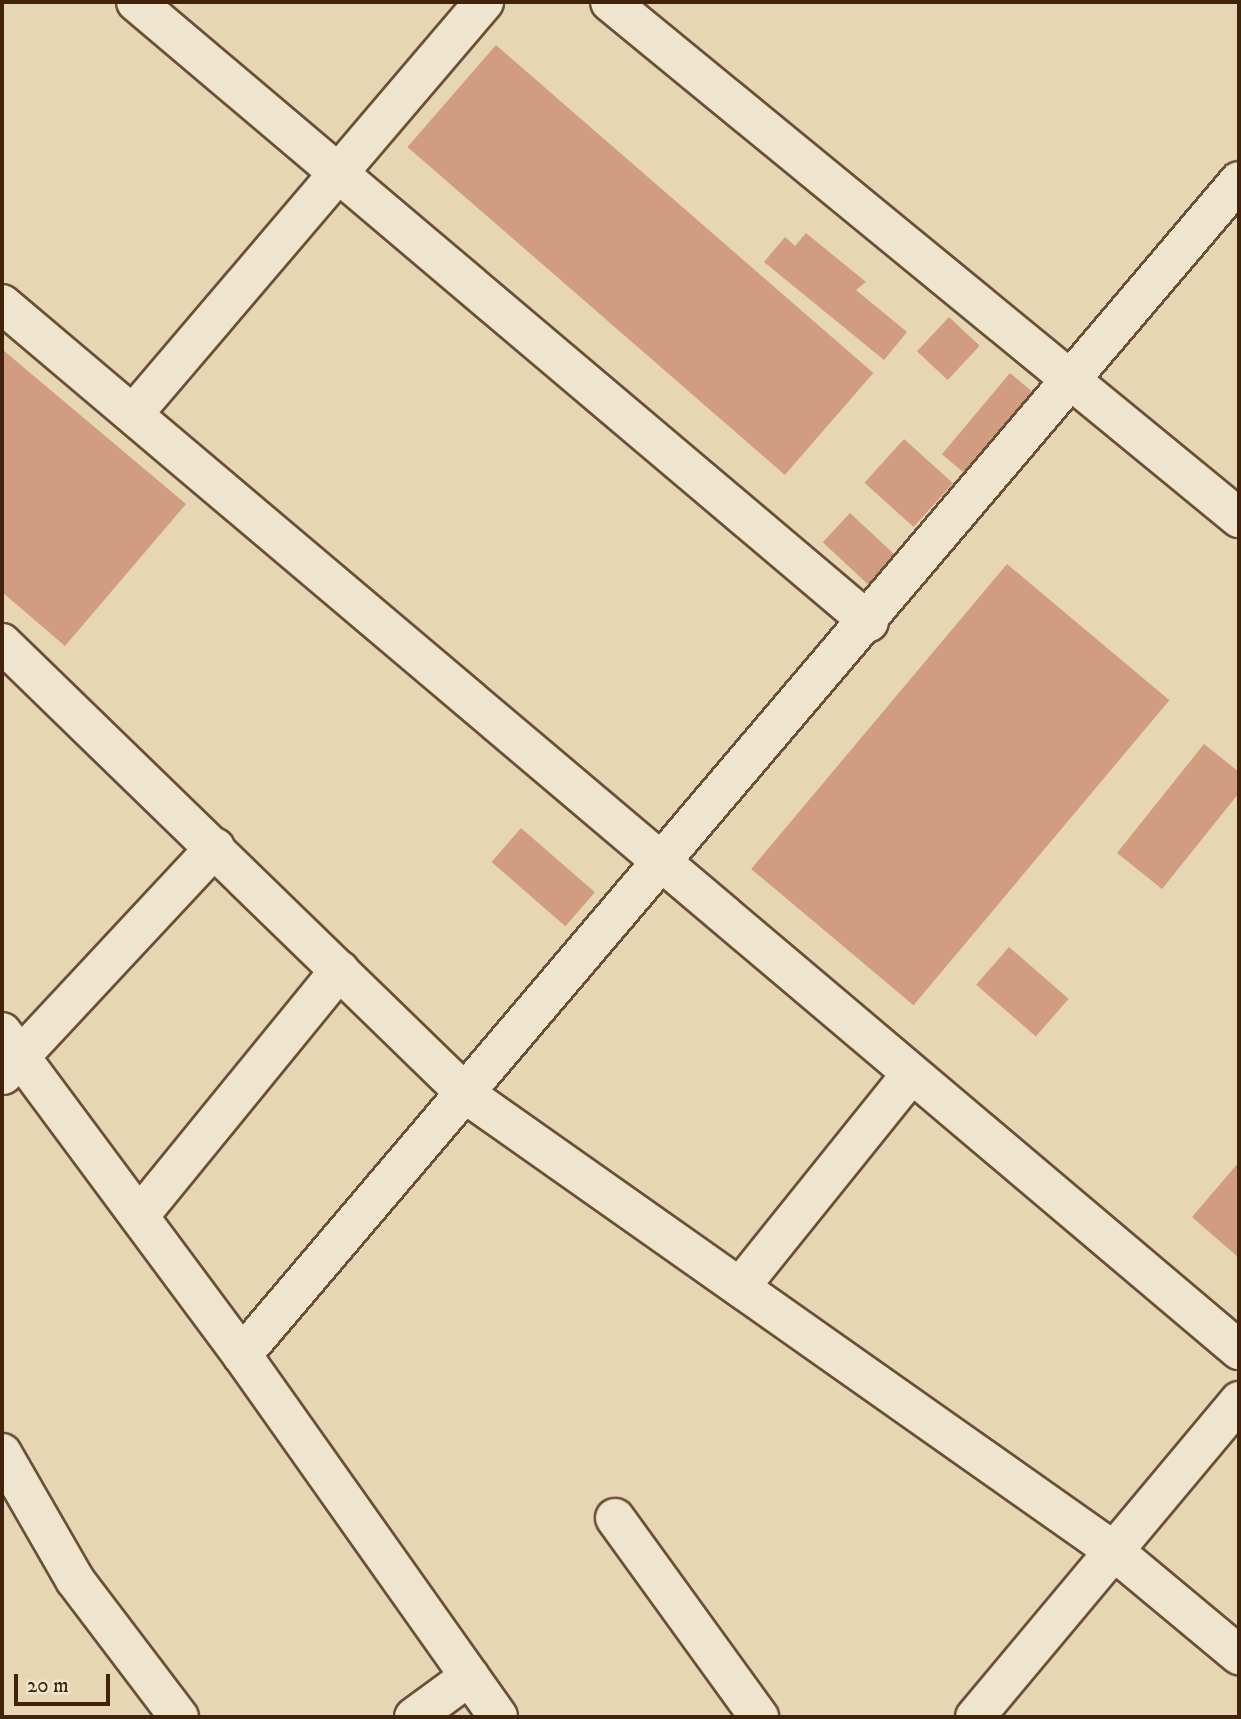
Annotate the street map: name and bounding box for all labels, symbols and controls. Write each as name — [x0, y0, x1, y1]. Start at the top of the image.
scale bar — [18, 1660, 114, 1704]
text: 20 m — [27, 1673, 69, 1699]

